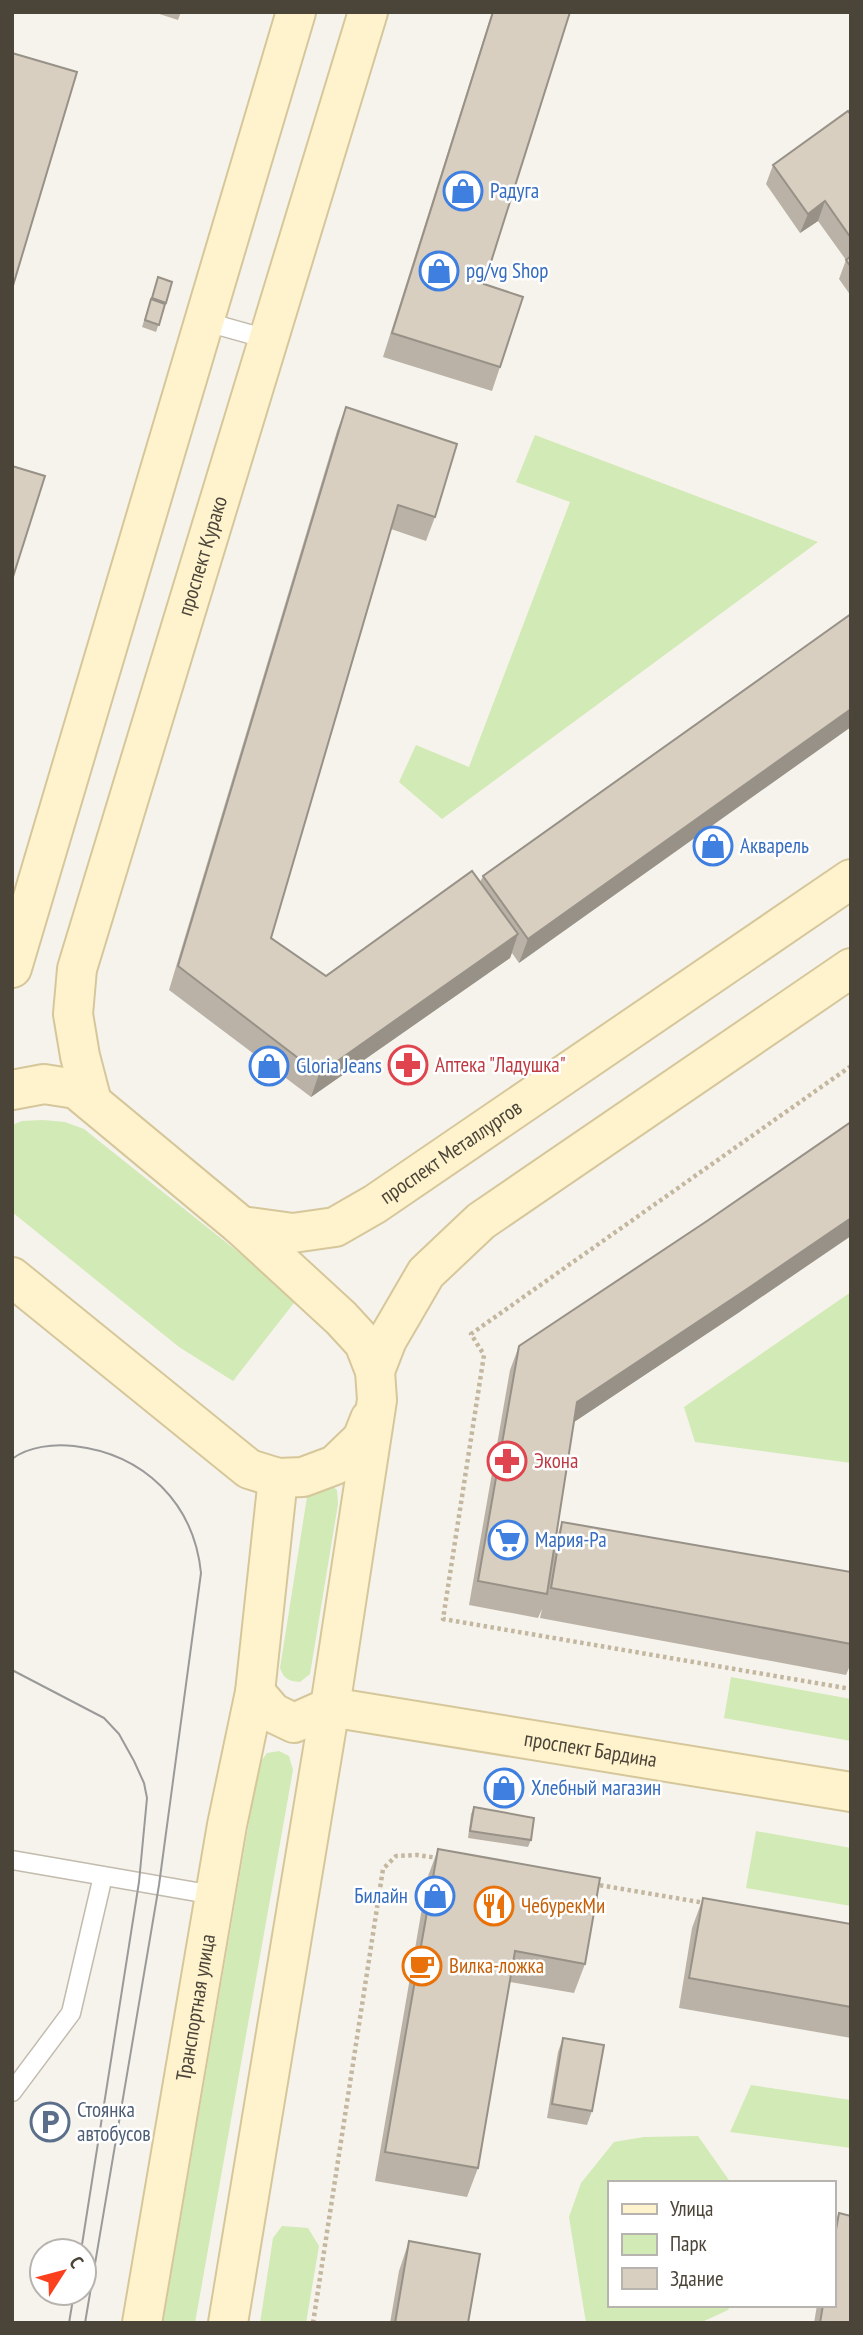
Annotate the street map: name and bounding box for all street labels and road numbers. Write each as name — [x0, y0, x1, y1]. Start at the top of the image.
street label: проспект Курако — [171, 493, 233, 619]
street label: проспект Металлургов — [374, 1094, 527, 1210]
street label: проспект Бардина — [522, 1725, 659, 1773]
street label: Транспортная улица — [170, 1932, 221, 2083]

